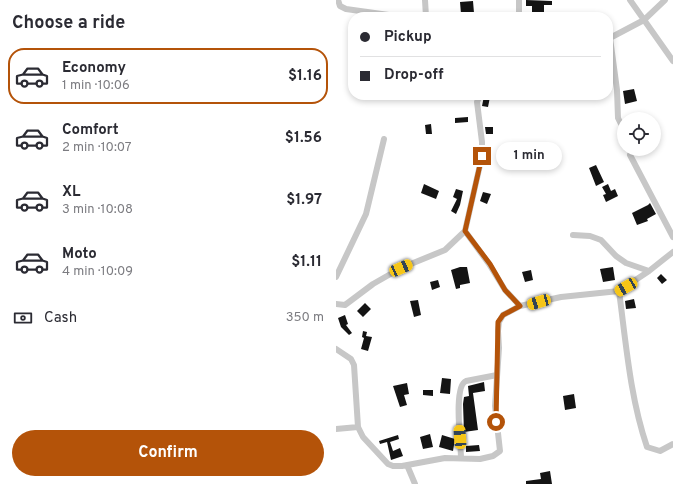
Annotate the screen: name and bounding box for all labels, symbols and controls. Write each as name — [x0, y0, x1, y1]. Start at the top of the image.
text: Choose a ride — [12, 12, 125, 35]
text: Pickup — [384, 28, 432, 47]
icon: car — [14, 58, 50, 94]
text: Economy — [62, 59, 126, 78]
text: Drop-off — [384, 66, 444, 85]
text: $1.16 — [288, 67, 322, 86]
text: 1 min · 10:06 — [62, 78, 130, 94]
map controls — [617, 112, 661, 156]
button: locate — [617, 112, 661, 156]
icon: car — [14, 120, 50, 156]
text: Comfort — [62, 121, 119, 140]
text: $1.56 — [285, 129, 322, 148]
text: 2 min · 10:07 — [62, 140, 132, 156]
callout: 1 min — [496, 142, 562, 170]
route end — [473, 147, 491, 165]
text: 1 min — [513, 148, 545, 164]
icon: car — [14, 182, 50, 218]
text: XL — [62, 183, 80, 202]
text: $1.97 — [286, 191, 322, 210]
text: 3 min · 10:08 — [62, 202, 133, 218]
icon: car — [14, 244, 50, 280]
text: Moto — [62, 245, 97, 264]
text: $1.11 — [291, 253, 322, 272]
car — [388, 258, 414, 278]
text: 4 min · 10:09 — [62, 264, 133, 280]
car — [613, 276, 639, 298]
car — [526, 293, 552, 311]
icon: cash — [12, 307, 34, 329]
text: Cash — [44, 309, 77, 328]
text: 350 m — [286, 310, 324, 326]
route start — [487, 413, 505, 431]
car — [453, 425, 467, 449]
button: Confirm — [12, 430, 324, 476]

